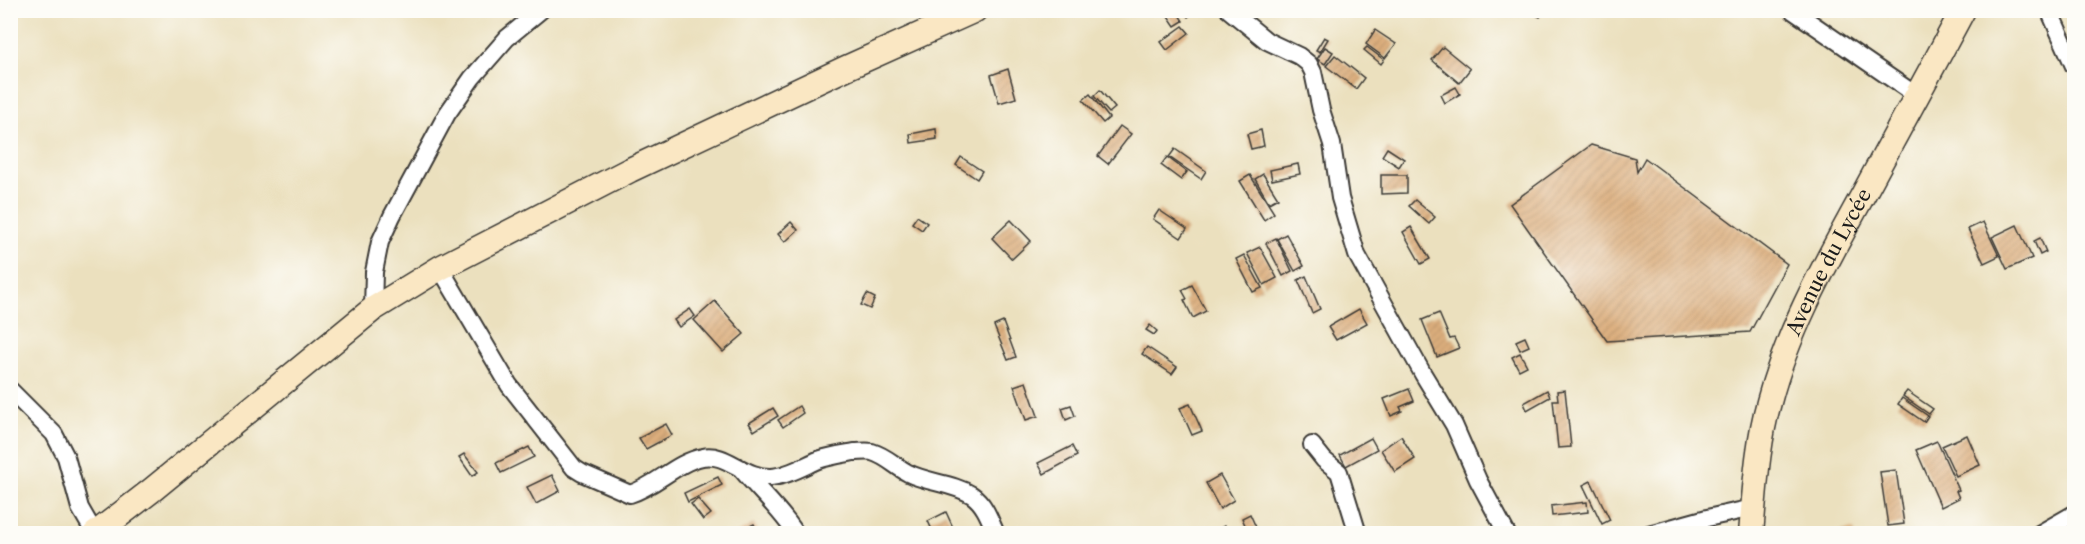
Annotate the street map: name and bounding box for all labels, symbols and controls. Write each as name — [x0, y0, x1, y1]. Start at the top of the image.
street label: Avenue du Lycée — [1781, 184, 1876, 340]

